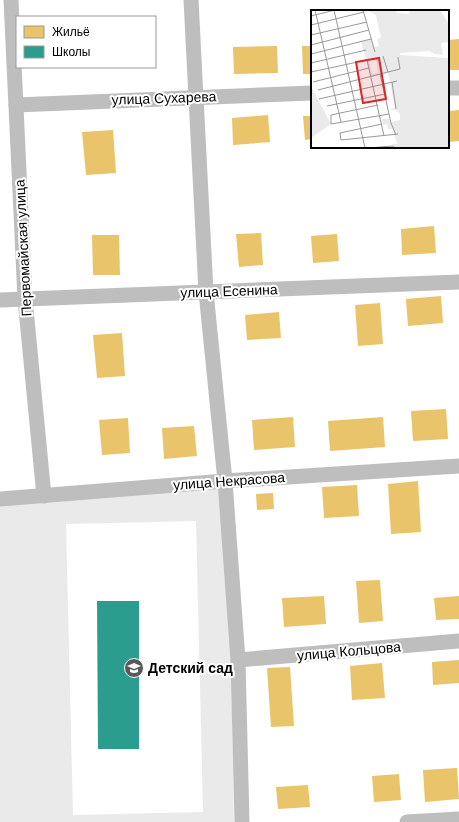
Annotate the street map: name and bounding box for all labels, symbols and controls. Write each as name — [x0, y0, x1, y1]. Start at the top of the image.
inset map — [311, 10, 449, 148]
legend — [16, 16, 156, 68]
text: Жильё — [52, 25, 90, 39]
text: Школы — [52, 45, 90, 59]
street label: улица Сухарева — [111, 88, 217, 108]
street label: Первомайская улица — [11, 179, 35, 317]
street label: улица Есенина — [180, 281, 278, 301]
street label: улица Некрасова — [173, 469, 286, 493]
street label: улица Кольцова — [296, 638, 402, 664]
school or university icon: Детский сад — [123, 657, 145, 679]
place label: Детский сад — [148, 660, 233, 676]

